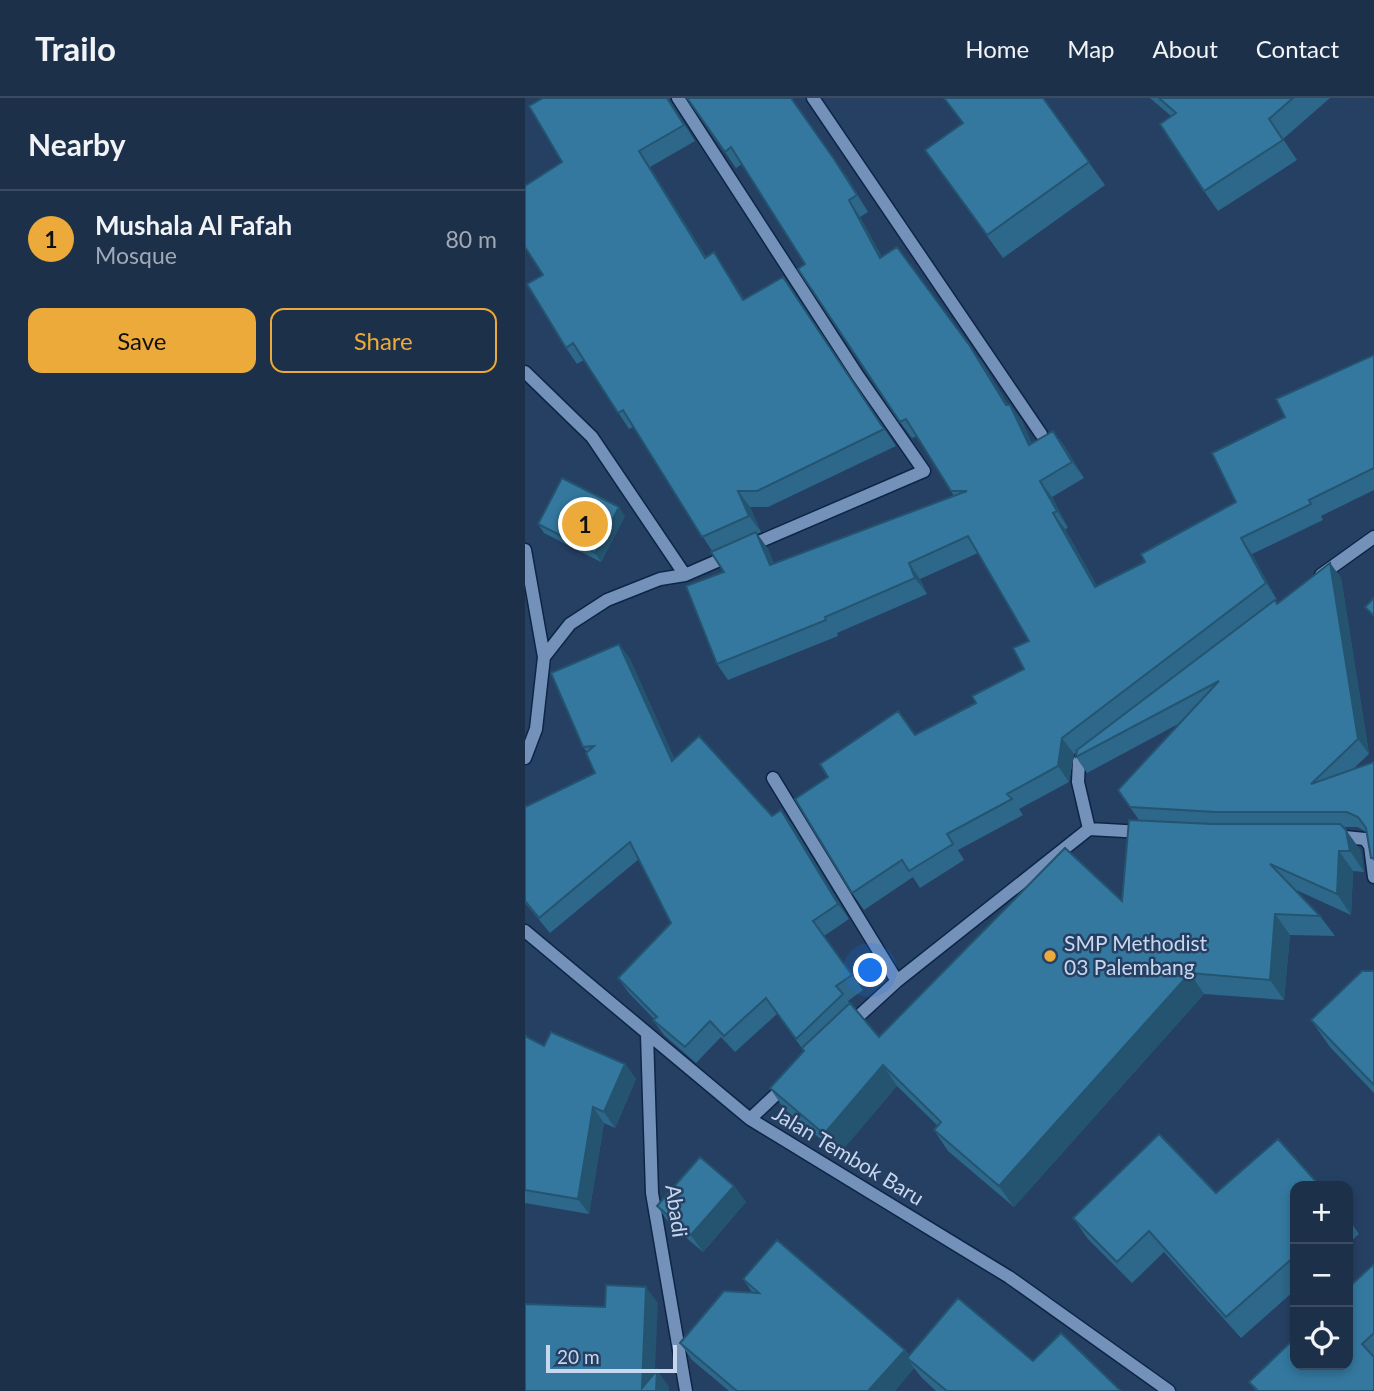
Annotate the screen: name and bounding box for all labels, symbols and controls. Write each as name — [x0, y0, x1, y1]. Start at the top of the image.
text: Trailo — [35, 28, 116, 68]
text: Home — [965, 34, 1029, 63]
text: Map — [1067, 34, 1115, 63]
text: About — [1153, 34, 1218, 63]
text: Contact — [1256, 34, 1339, 63]
text: Nearby — [28, 126, 126, 162]
text: Mushala Al Fafah — [95, 209, 292, 241]
text: 1 — [44, 225, 58, 253]
text: 80 m — [446, 225, 497, 253]
text: Mosque — [95, 241, 177, 269]
button: Save — [28, 308, 256, 373]
button: Share — [270, 308, 497, 373]
pin: 1 — [562, 498, 608, 550]
place label: SMP Methodist 03 Palembang — [1064, 930, 1208, 979]
marker: SMP Methodist 03 Palembang — [1042, 948, 1058, 964]
your location — [853, 953, 887, 987]
street label: Jalan Tembok Baru — [769, 1100, 929, 1210]
map controls — [1290, 1181, 1353, 1370]
button: + — [1290, 1181, 1353, 1244]
street label: Abadi — [661, 1183, 694, 1239]
button: − — [1290, 1244, 1353, 1307]
button: locate — [1290, 1307, 1353, 1370]
scale bar — [546, 1342, 677, 1374]
text: 20 m — [557, 1345, 600, 1368]

